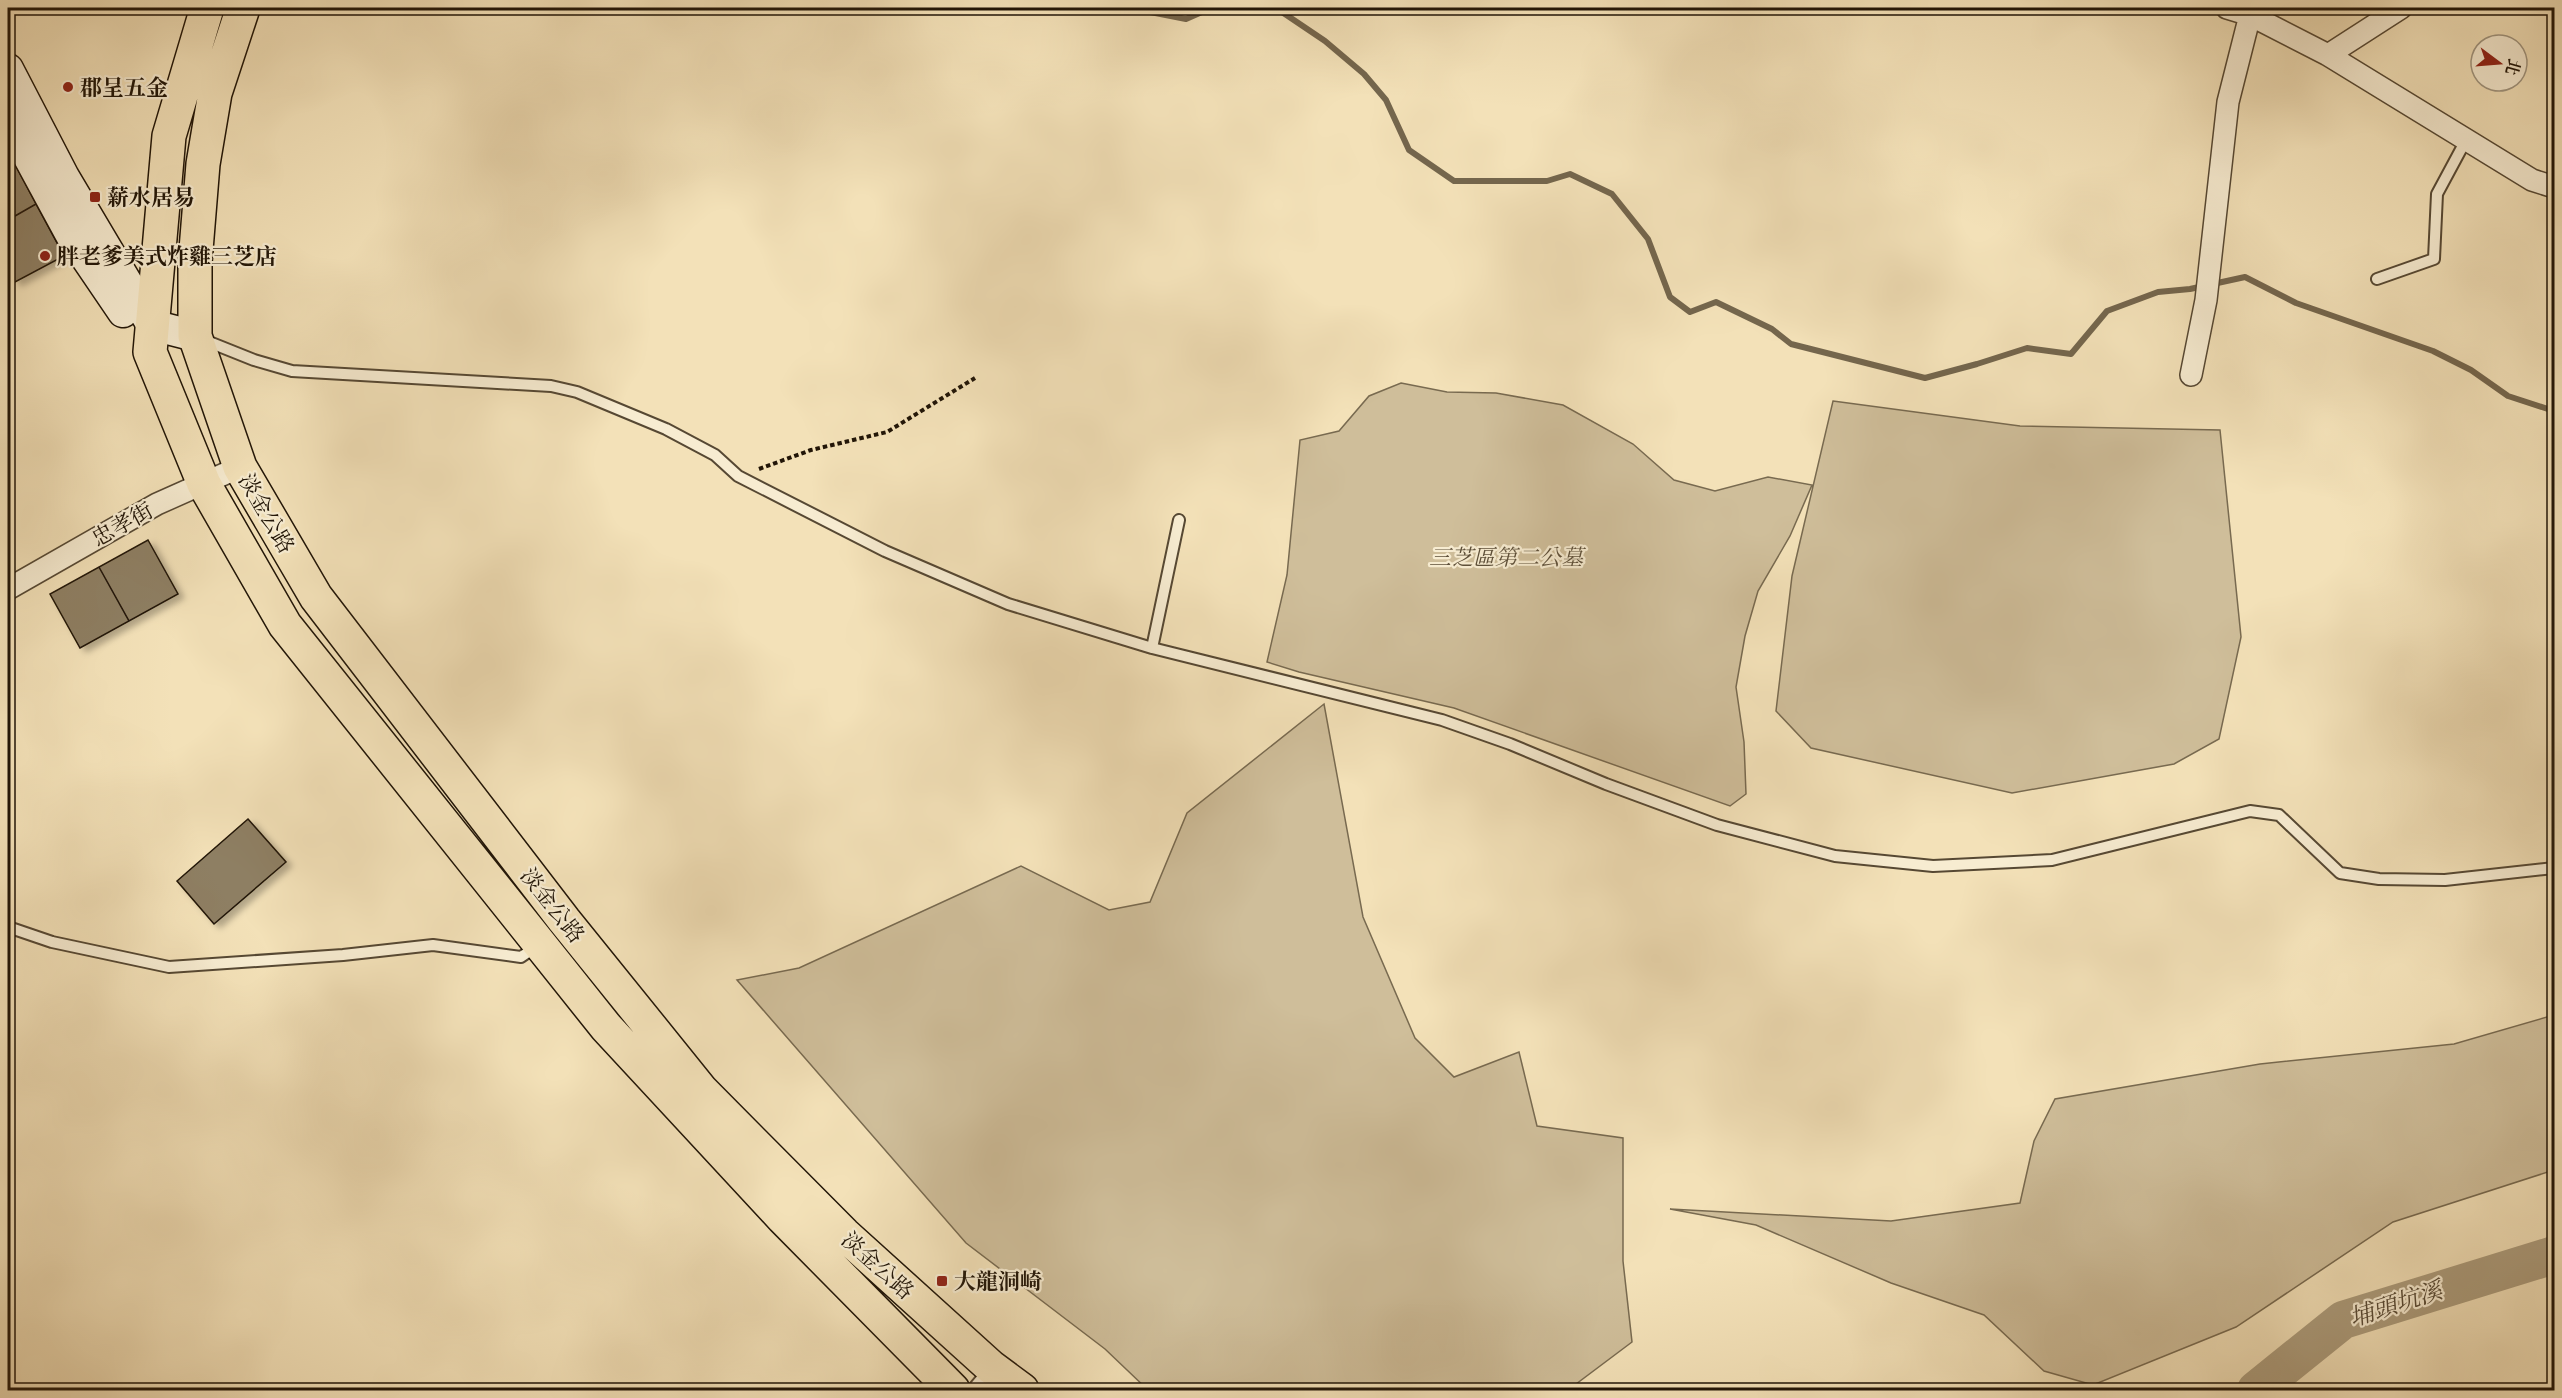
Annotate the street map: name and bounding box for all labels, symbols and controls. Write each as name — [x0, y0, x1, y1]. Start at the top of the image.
north arrow — [2469, 33, 2529, 93]
text: 北 — [2500, 56, 2527, 78]
place label: 郡呈五金 — [80, 71, 168, 103]
marker: 郡呈五金 — [61, 80, 75, 94]
place label: 薪水居易 — [107, 181, 195, 213]
marker: 薪水居易 — [88, 190, 102, 204]
place label: 胖老爹美式炸雞三芝店 — [57, 240, 277, 272]
marker: 胖老爹美式炸雞三芝店 — [38, 249, 52, 263]
street label: 淡金公路 — [231, 467, 303, 559]
street label: 忠孝街 — [85, 494, 159, 554]
park label: 三芝區第二公墓 — [1429, 541, 1587, 573]
street label: 淡金公路 — [513, 860, 593, 950]
street label: 淡金公路 — [835, 1224, 921, 1306]
place label: 大龍洞崎 — [954, 1265, 1042, 1297]
water label: 埔頭坑溪 — [2345, 1271, 2450, 1335]
marker: 大龍洞崎 — [935, 1274, 949, 1288]

